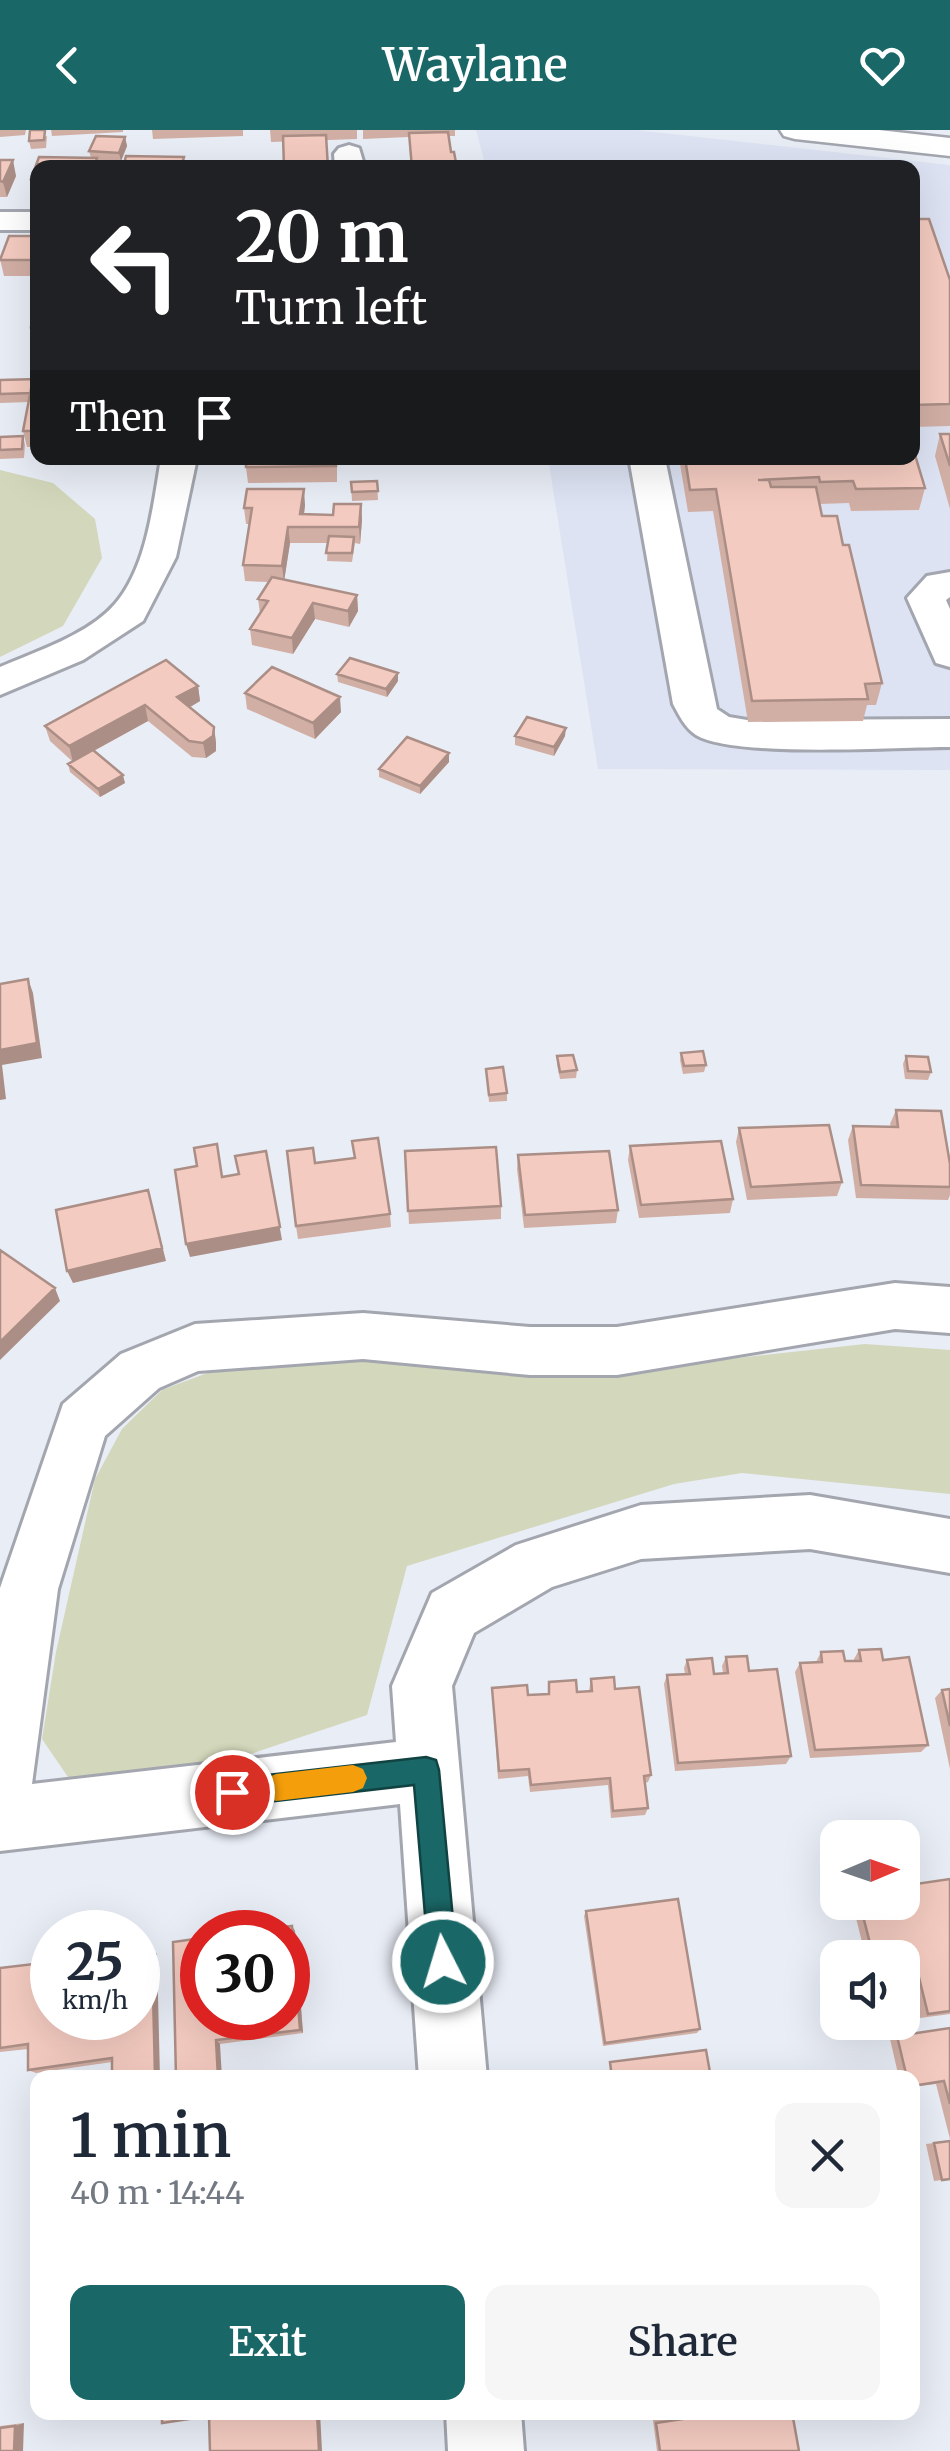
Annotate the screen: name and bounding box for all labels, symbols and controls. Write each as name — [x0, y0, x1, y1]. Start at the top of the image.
text: Waylane — [382, 37, 568, 93]
icon: back — [40, 38, 95, 93]
icon: heart — [855, 38, 910, 93]
text: 20 m — [235, 193, 409, 281]
icon: left — [70, 200, 200, 330]
text: Turn left — [235, 280, 427, 336]
icon: arrive — [187, 390, 242, 445]
text: Then — [70, 394, 167, 441]
pin — [190, 1750, 275, 1835]
icon: arrive — [205, 1765, 260, 1820]
north arrow — [820, 1820, 920, 1920]
map controls — [820, 1820, 920, 2040]
speed limit sign: 30 — [180, 1910, 310, 2040]
position arrow — [391, 1910, 495, 2014]
text: 25 — [66, 1931, 124, 1994]
button: sound — [820, 1940, 920, 2040]
text: km/h — [62, 1984, 128, 2016]
text: 1 min — [70, 2098, 231, 2173]
button: close — [775, 2103, 880, 2208]
text: 40 m · 14:44 — [70, 2173, 245, 2213]
button: Exit — [70, 2285, 465, 2400]
button: Share — [485, 2285, 880, 2400]

